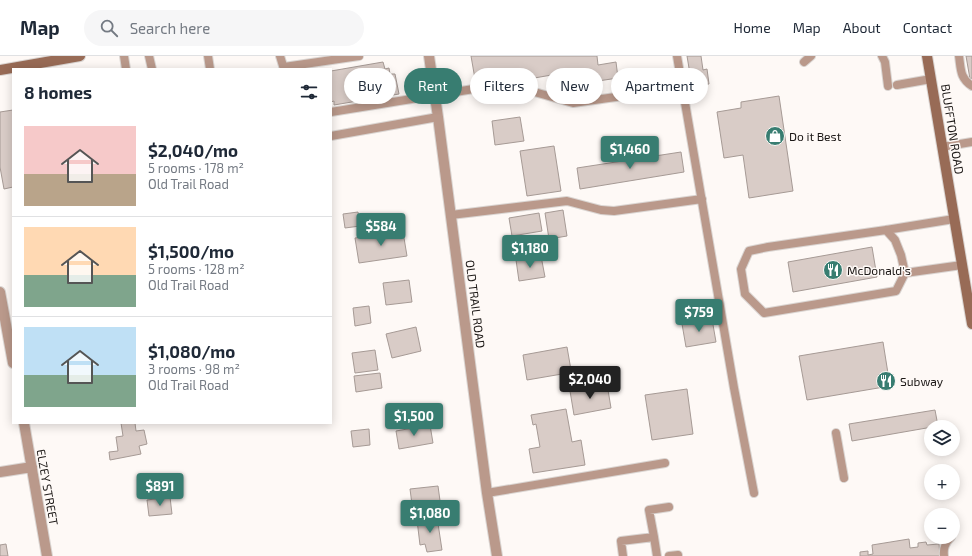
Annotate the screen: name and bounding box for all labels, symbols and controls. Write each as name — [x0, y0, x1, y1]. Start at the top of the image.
search box — [84, 10, 364, 46]
text: Map — [20, 16, 60, 39]
icon: search — [98, 17, 120, 39]
text: Search here — [130, 19, 210, 37]
text: Home — [734, 19, 771, 36]
text: Map — [793, 19, 821, 36]
text: About — [843, 19, 881, 36]
text: Contact — [903, 19, 952, 36]
chip: Buy — [344, 68, 396, 104]
chip: Rent — [404, 68, 462, 104]
chip: Filters — [470, 68, 538, 104]
chip: New — [546, 68, 603, 104]
chip: Apartment — [611, 68, 708, 104]
icon: filters — [298, 81, 320, 103]
text: 8 homes — [24, 82, 92, 102]
street label: BLUFFTON ROAD — [939, 83, 967, 175]
shop icon: Do it Best — [764, 125, 786, 147]
place label: Do it Best — [789, 129, 842, 143]
pin: $1,460 — [597, 136, 663, 170]
text: $2,040/mo — [148, 140, 238, 160]
text: $1,460 — [610, 141, 650, 157]
icon: home — [56, 142, 104, 190]
text: 5 rooms · 178 m² — [148, 160, 244, 176]
text: Old Trail Road — [148, 176, 229, 192]
pin: $584 — [357, 213, 405, 247]
text: $584 — [365, 218, 397, 234]
pin: $1,180 — [497, 235, 563, 269]
text: $1,180 — [511, 240, 549, 256]
text: $1,500/mo — [148, 241, 234, 261]
icon: home — [56, 243, 104, 291]
street label: OLD TRAIL ROAD — [464, 259, 488, 349]
restaurant icon: McDonald's — [822, 259, 844, 281]
text: 5 rooms · 128 m² — [148, 261, 245, 277]
place label: McDonald's — [847, 263, 911, 277]
text: Old Trail Road — [148, 277, 229, 293]
pin: $759 — [675, 299, 723, 333]
text: $759 — [684, 304, 714, 320]
text: $1,080/mo — [148, 341, 235, 361]
icon: home — [56, 343, 104, 391]
text: 3 rooms · 98 m² — [148, 361, 240, 377]
pin: $2,040 — [557, 366, 623, 400]
restaurant icon: Subway — [875, 370, 897, 392]
text: $2,040 — [569, 371, 611, 387]
place label: Subway — [900, 374, 944, 388]
text: Old Trail Road — [148, 377, 229, 393]
pin: $1,500 — [381, 403, 447, 437]
text: $1,500 — [394, 408, 434, 424]
map controls — [924, 420, 960, 544]
button: layers — [924, 420, 960, 456]
street label: ELZEY STREET — [34, 448, 62, 526]
button: + — [924, 464, 960, 500]
pin: $891 — [136, 473, 184, 507]
text: $891 — [146, 478, 174, 494]
pin: $1,080 — [397, 500, 463, 534]
text: $1,080 — [410, 505, 450, 521]
button: − — [924, 508, 960, 544]

